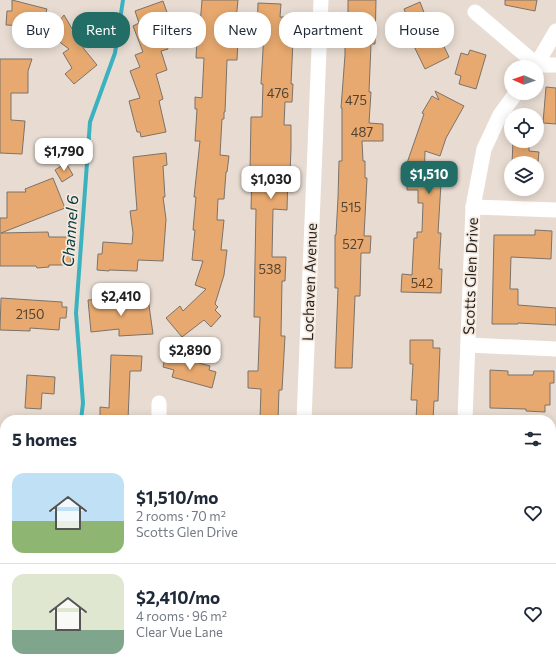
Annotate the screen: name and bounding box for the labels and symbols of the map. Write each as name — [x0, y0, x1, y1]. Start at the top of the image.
north arrow — [504, 60, 544, 100]
house number: 476 — [267, 85, 289, 101]
house number: 475 — [345, 92, 367, 108]
house number: 487 — [351, 124, 373, 140]
pin: $1,790 — [31, 138, 97, 172]
pin: $1,510 — [396, 161, 462, 195]
pin: $1,030 — [238, 166, 304, 200]
water label: Channel 6 — [58, 194, 82, 268]
house number: 515 — [341, 199, 361, 215]
street label: Scotts Glen Drive — [459, 217, 481, 335]
street label: Lochaven Avenue — [298, 223, 320, 341]
house number: 527 — [342, 236, 364, 252]
house number: 538 — [259, 261, 281, 277]
house number: 542 — [411, 275, 433, 291]
pin: $2,410 — [88, 283, 154, 317]
house number: 2150 — [16, 306, 44, 322]
pin: $2,890 — [157, 337, 223, 371]

